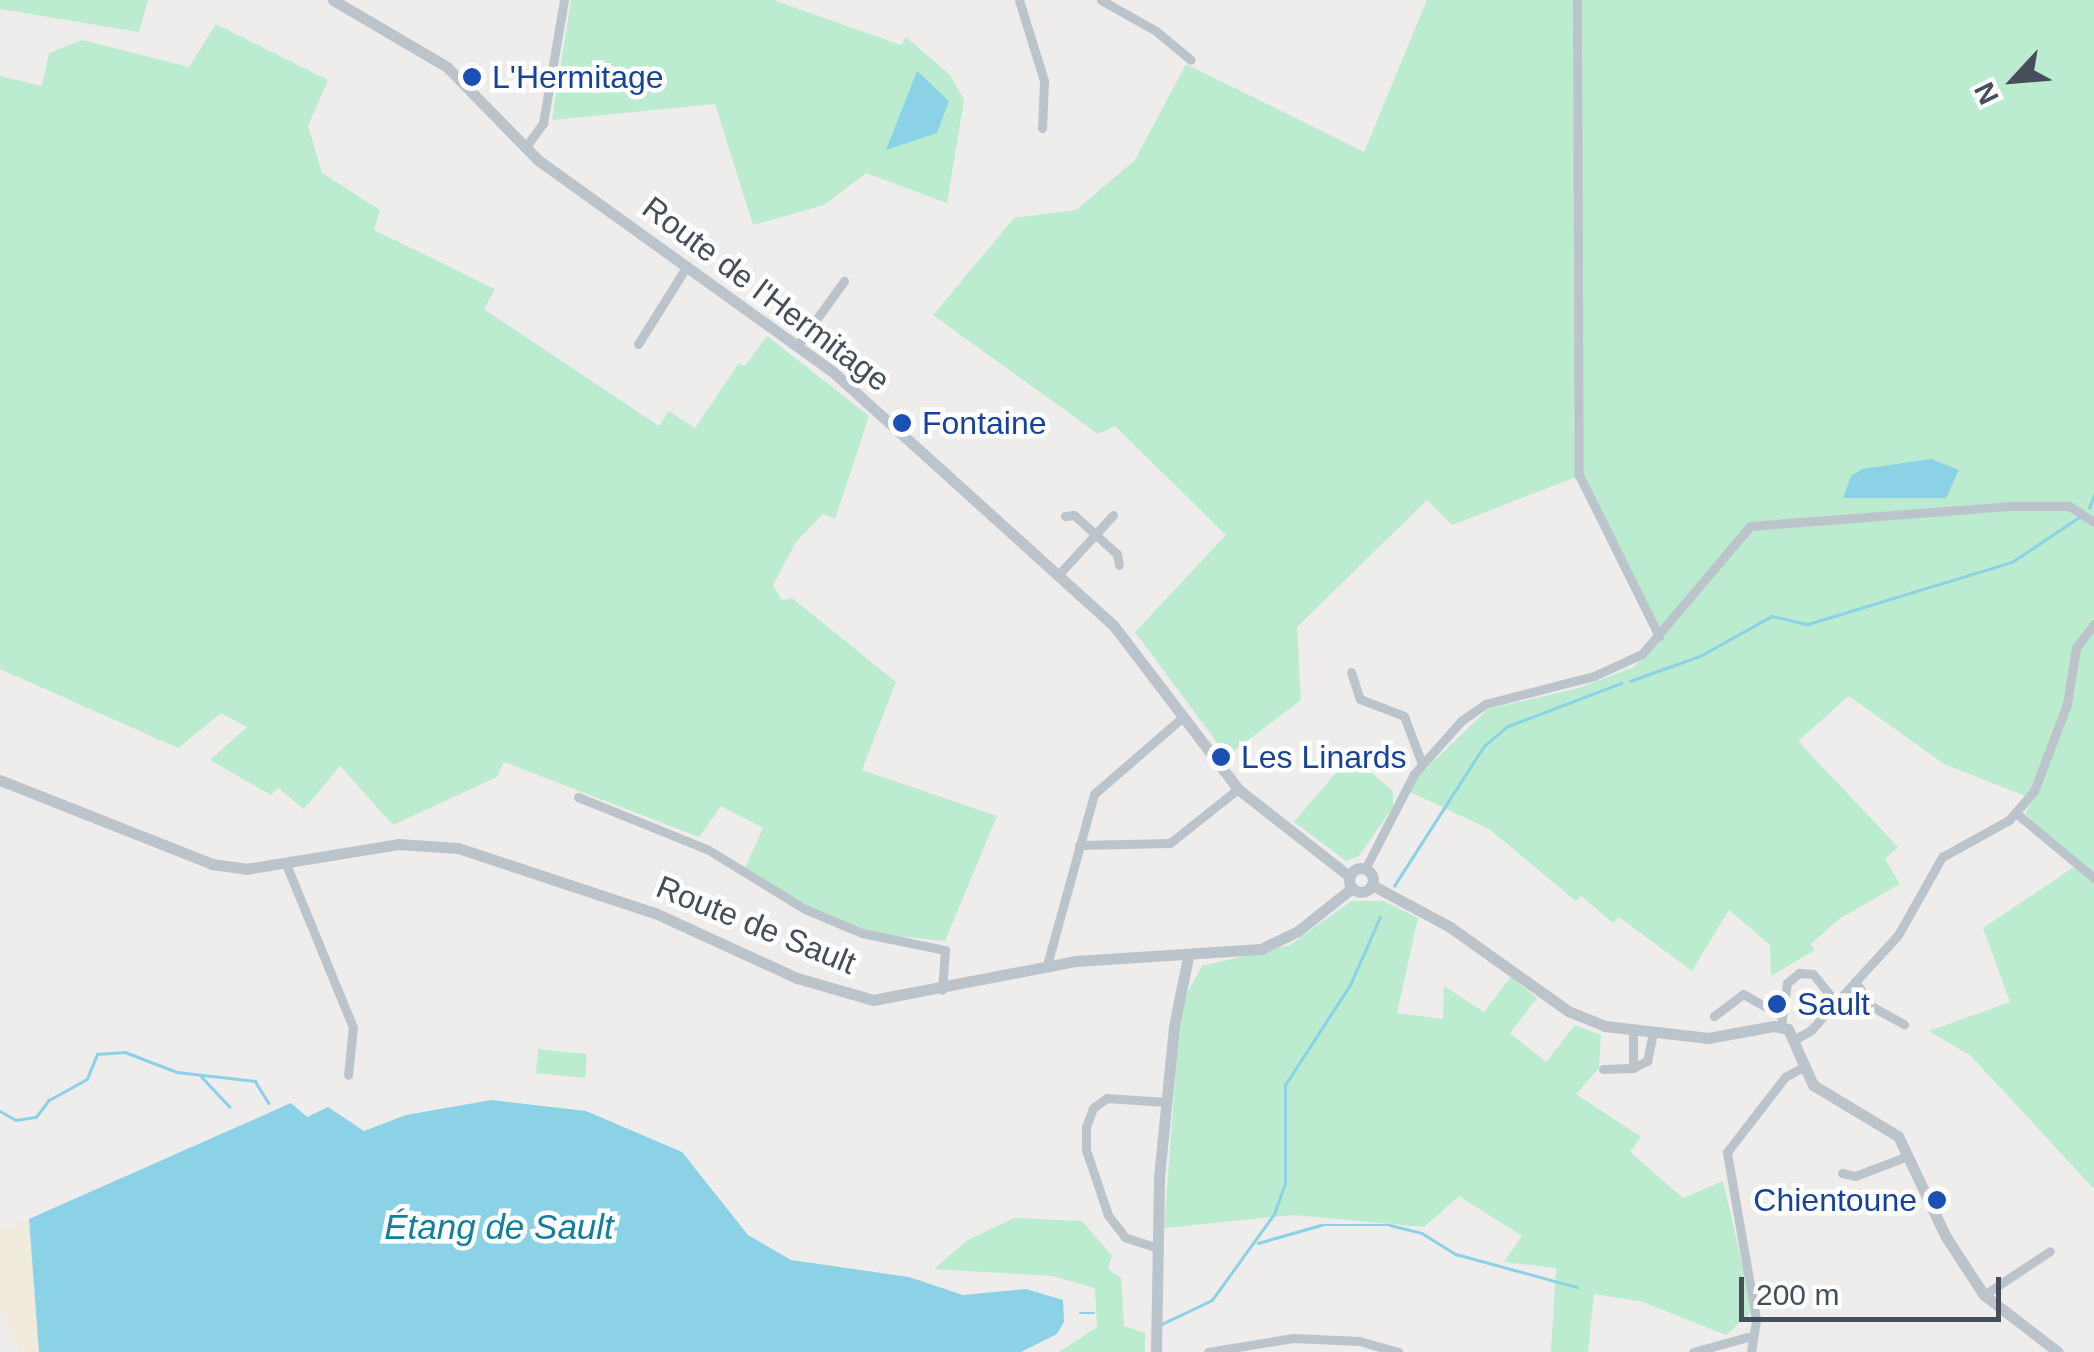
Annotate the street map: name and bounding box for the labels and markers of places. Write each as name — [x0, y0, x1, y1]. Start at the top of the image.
place label: L'Hermitage — [492, 58, 664, 96]
marker: L'Hermitage — [461, 66, 483, 88]
place label: Fontaine — [922, 404, 1047, 442]
marker: Fontaine — [891, 412, 913, 434]
place label: Les Linards — [1241, 738, 1406, 776]
marker: Les Linards — [1210, 746, 1232, 768]
place label: Sault — [1797, 985, 1870, 1023]
marker: Sault — [1766, 993, 1788, 1015]
place label: Chientoune — [1753, 1181, 1917, 1219]
marker: Chientoune — [1926, 1189, 1948, 1211]

